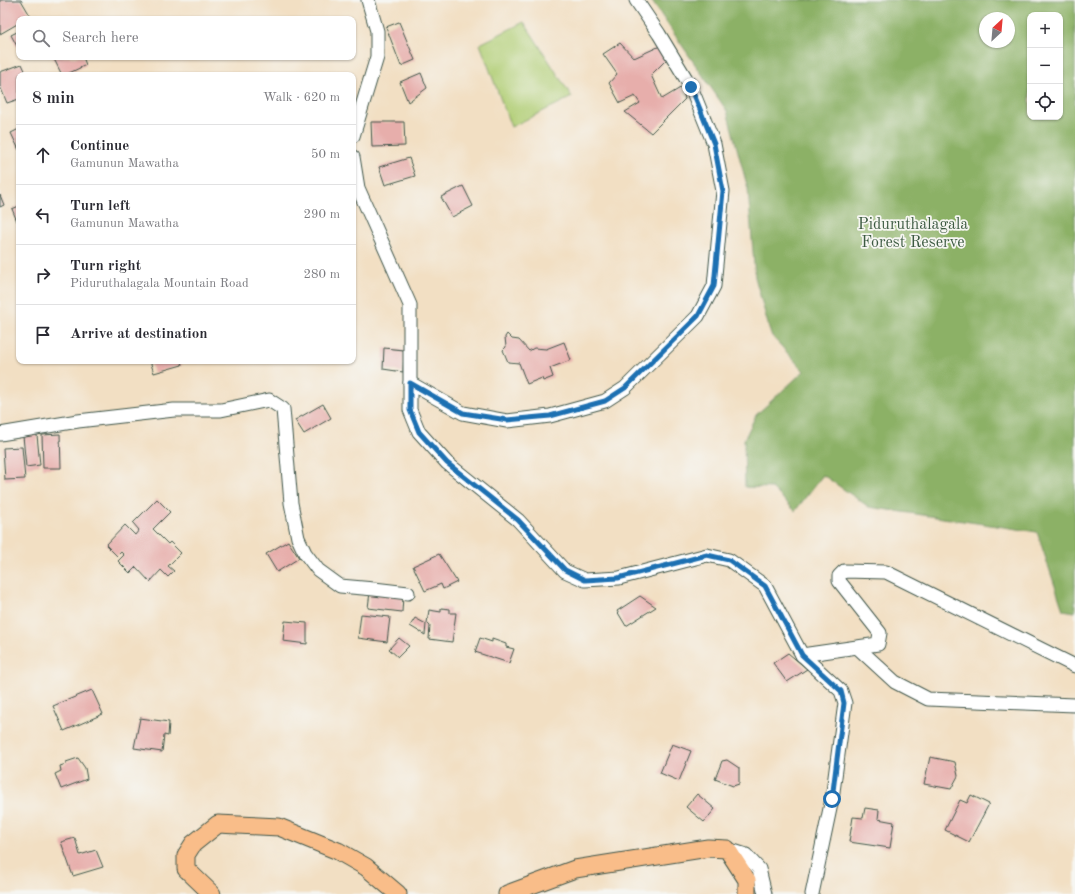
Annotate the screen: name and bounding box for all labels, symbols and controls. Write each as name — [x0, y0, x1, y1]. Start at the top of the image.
north arrow — [979, 12, 1015, 48]
map controls — [1027, 12, 1063, 120]
button: + — [1027, 12, 1063, 48]
search box — [16, 16, 356, 60]
icon: search — [30, 27, 52, 49]
text: Search here — [62, 31, 139, 46]
button: − — [1027, 48, 1063, 84]
route end — [682, 78, 700, 96]
button: locate — [1027, 84, 1063, 120]
text: 8 min — [32, 90, 75, 107]
text: Walk · 620 m — [263, 91, 340, 104]
text: Continue — [70, 139, 129, 154]
icon: ahead — [32, 144, 54, 166]
text: 50 m — [311, 148, 340, 161]
text: Gamunun Mawatha — [70, 157, 179, 170]
text: Turn left — [70, 199, 130, 214]
icon: left — [32, 204, 54, 226]
text: 290 m — [303, 208, 340, 221]
text: Gamunun Mawatha — [70, 217, 179, 230]
park label: Piduruthalagala Forest Reserve — [858, 217, 968, 251]
text: Turn right — [70, 259, 141, 274]
icon: right — [32, 264, 54, 286]
text: 280 m — [303, 268, 340, 281]
text: Piduruthalagala Mountain Road — [70, 277, 249, 290]
icon: arrive — [32, 324, 54, 346]
text: Arrive at destination — [70, 327, 208, 342]
route start — [823, 790, 841, 808]

